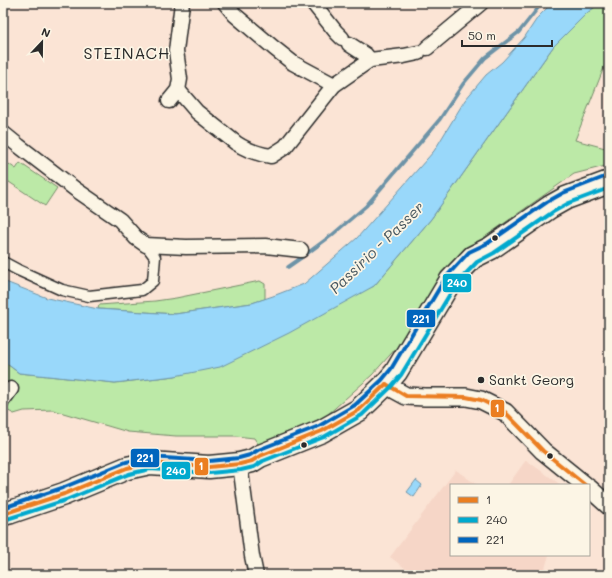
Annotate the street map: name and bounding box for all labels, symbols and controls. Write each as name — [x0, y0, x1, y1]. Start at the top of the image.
north arrow — [22, 22, 62, 62]
scale bar — [462, 22, 552, 48]
text: N — [39, 24, 53, 41]
text: 50 m — [468, 27, 496, 43]
district label: STEINACH — [84, 42, 170, 63]
water label: Passirio - Passer — [325, 197, 428, 298]
unlabelled marker — [490, 233, 500, 243]
line badge: 240 — [442, 273, 472, 293]
text: 240 — [447, 275, 467, 290]
line badge: 221 — [406, 309, 436, 328]
text: 221 — [412, 311, 430, 326]
place label: Sankt Georg — [489, 370, 574, 389]
marker: Sankt Georg — [476, 375, 486, 385]
line badge: 1 — [490, 399, 505, 418]
text: 1 — [495, 400, 499, 415]
unlabelled marker — [299, 440, 309, 450]
line badge: 221 — [130, 448, 160, 468]
text: 221 — [136, 450, 154, 465]
unlabelled marker — [545, 451, 555, 461]
line badge: 1 — [194, 457, 209, 476]
text: 1 — [199, 458, 203, 473]
line badge: 240 — [161, 461, 191, 480]
text: 240 — [166, 463, 186, 478]
legend — [450, 484, 590, 556]
text: 1 — [486, 491, 491, 507]
text: 240 — [486, 511, 508, 527]
text: 221 — [486, 531, 505, 547]

